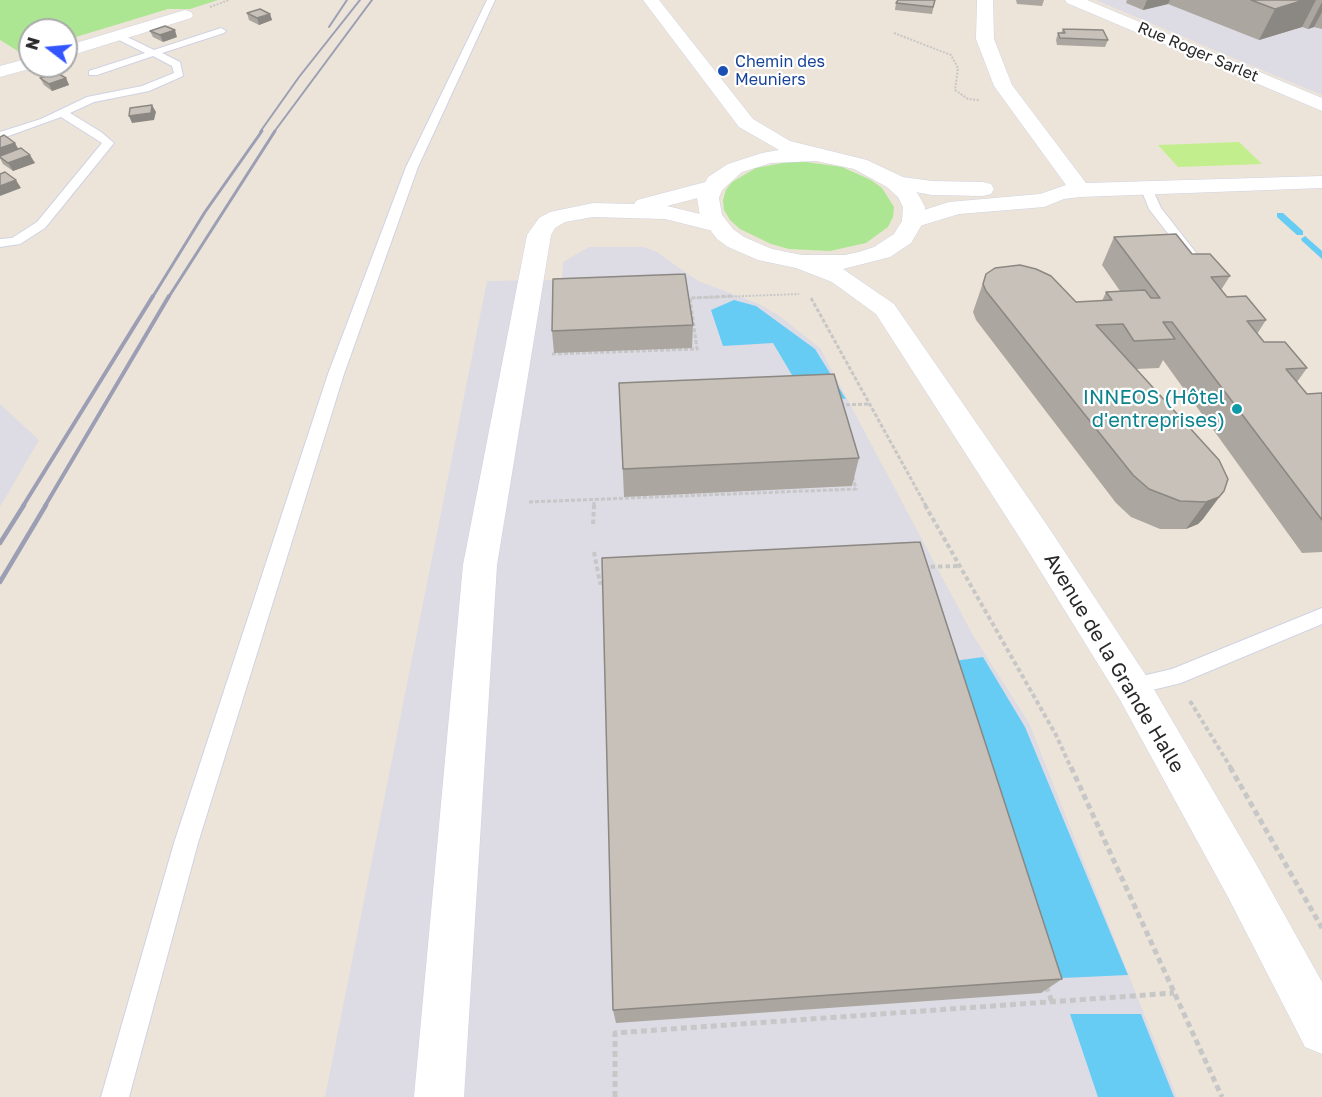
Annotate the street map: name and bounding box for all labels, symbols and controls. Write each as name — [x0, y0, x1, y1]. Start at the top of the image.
north arrow — [18, 18, 78, 78]
street label: Rue Roger Sarlet — [1135, 18, 1261, 86]
text: N — [21, 35, 44, 52]
place label: Chemin des Meuniers — [735, 52, 825, 90]
marker: Chemin des Meuniers — [716, 64, 730, 78]
place label: INNEOS (Hôtel d'entreprises) — [1083, 386, 1225, 433]
marker: INNEOS (Hôtel d'entreprises) — [1230, 402, 1244, 416]
street label: Avenue de la Grande Halle — [1039, 549, 1189, 777]

